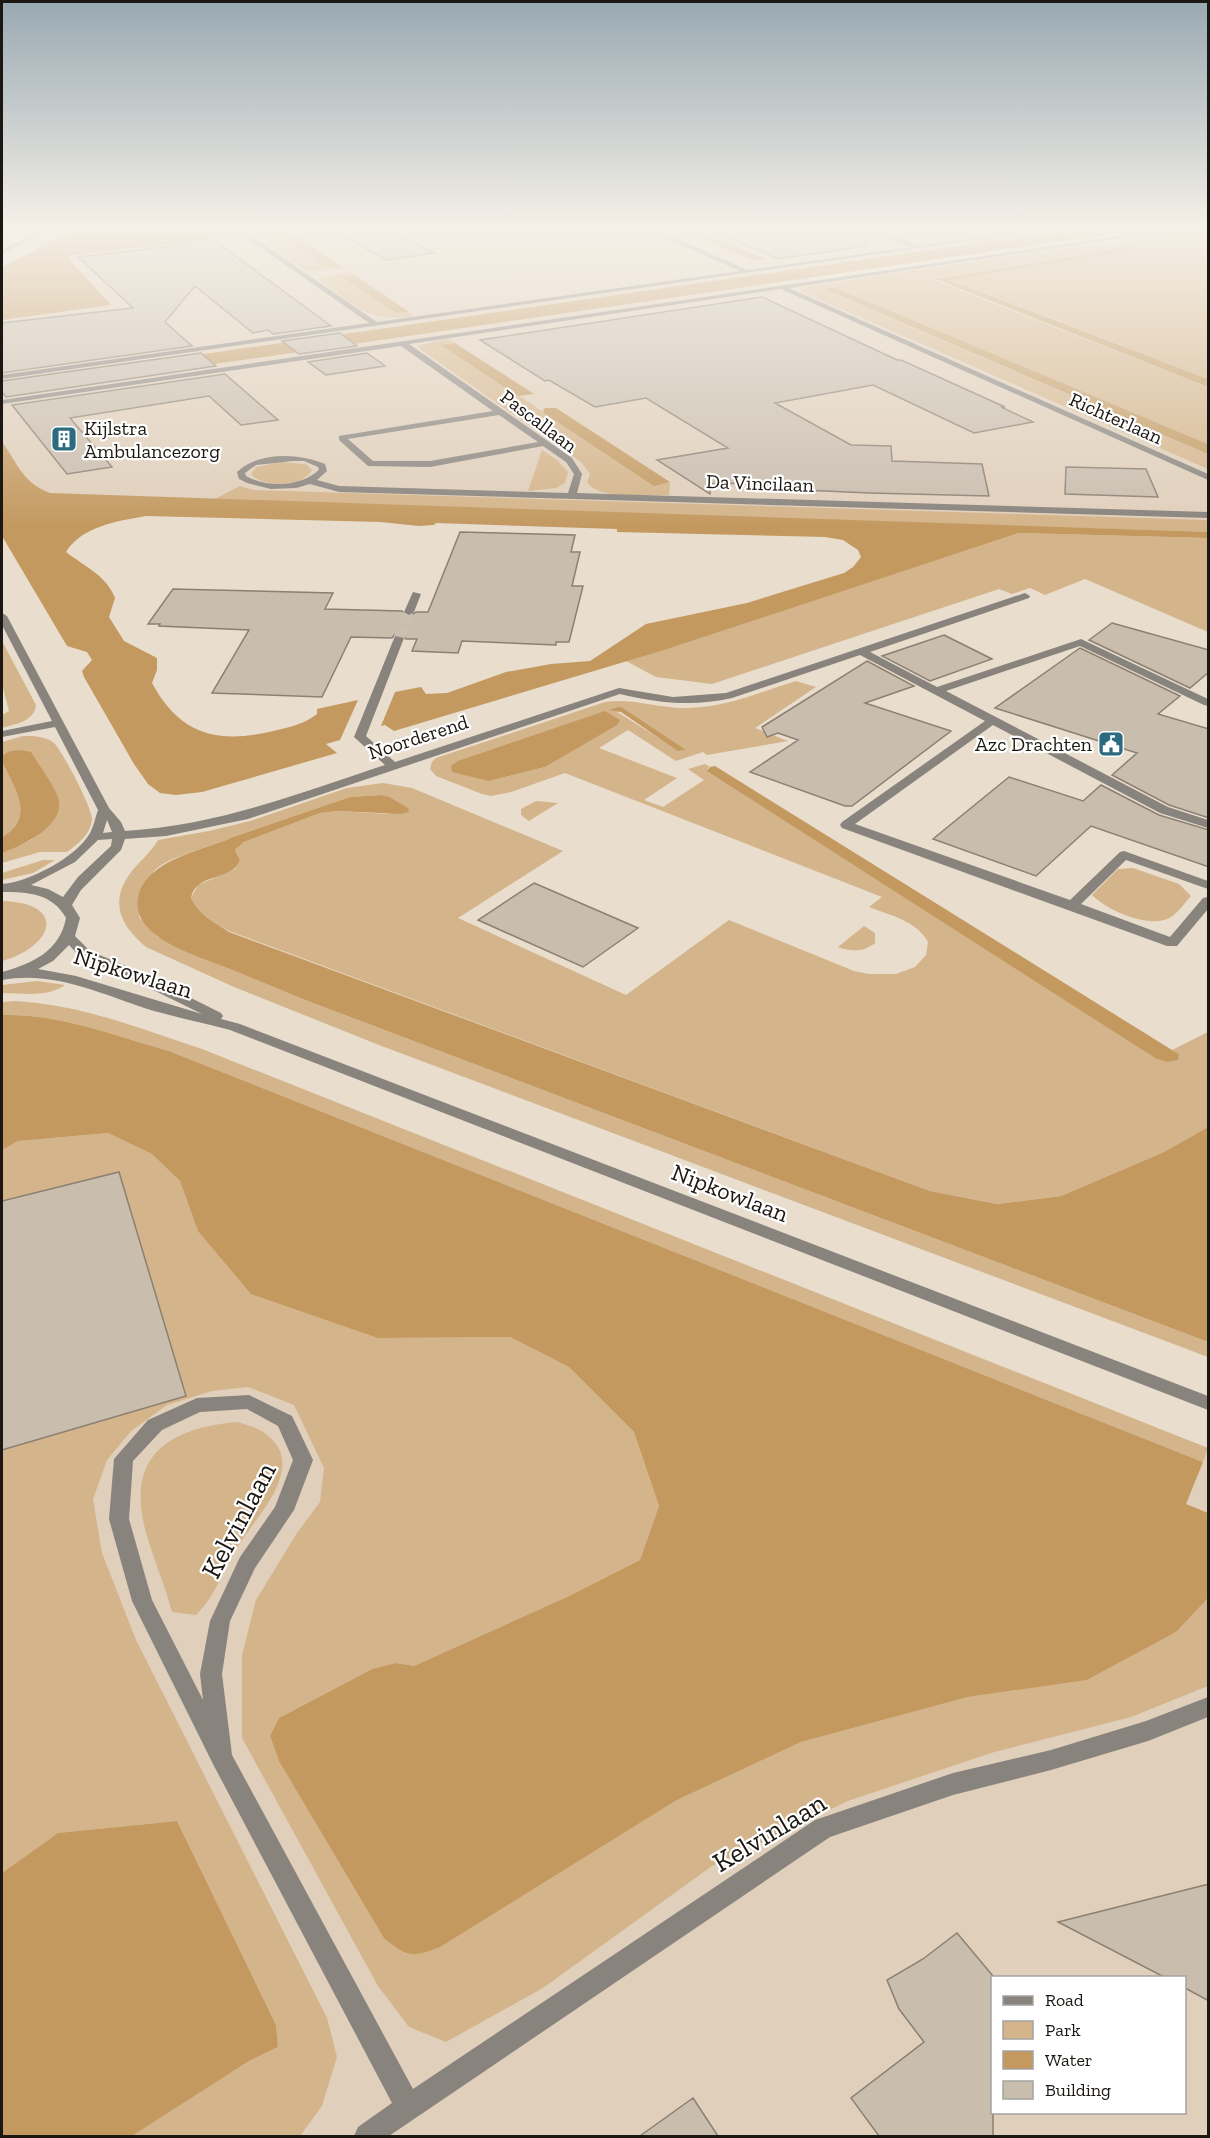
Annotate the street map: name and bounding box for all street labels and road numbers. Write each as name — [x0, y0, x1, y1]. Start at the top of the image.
street label: Pascallaan — [496, 384, 583, 458]
street label: Richterlaan — [1066, 387, 1167, 449]
street label: Da Vincilaan — [706, 469, 815, 497]
street label: Noorderend — [365, 710, 471, 764]
street label: Nipkowlaan — [70, 941, 196, 1004]
street label: Nipkowlaan — [668, 1157, 793, 1228]
street label: Kelvinlaan — [194, 1457, 283, 1584]
street label: Kelvinlaan — [707, 1786, 832, 1879]

